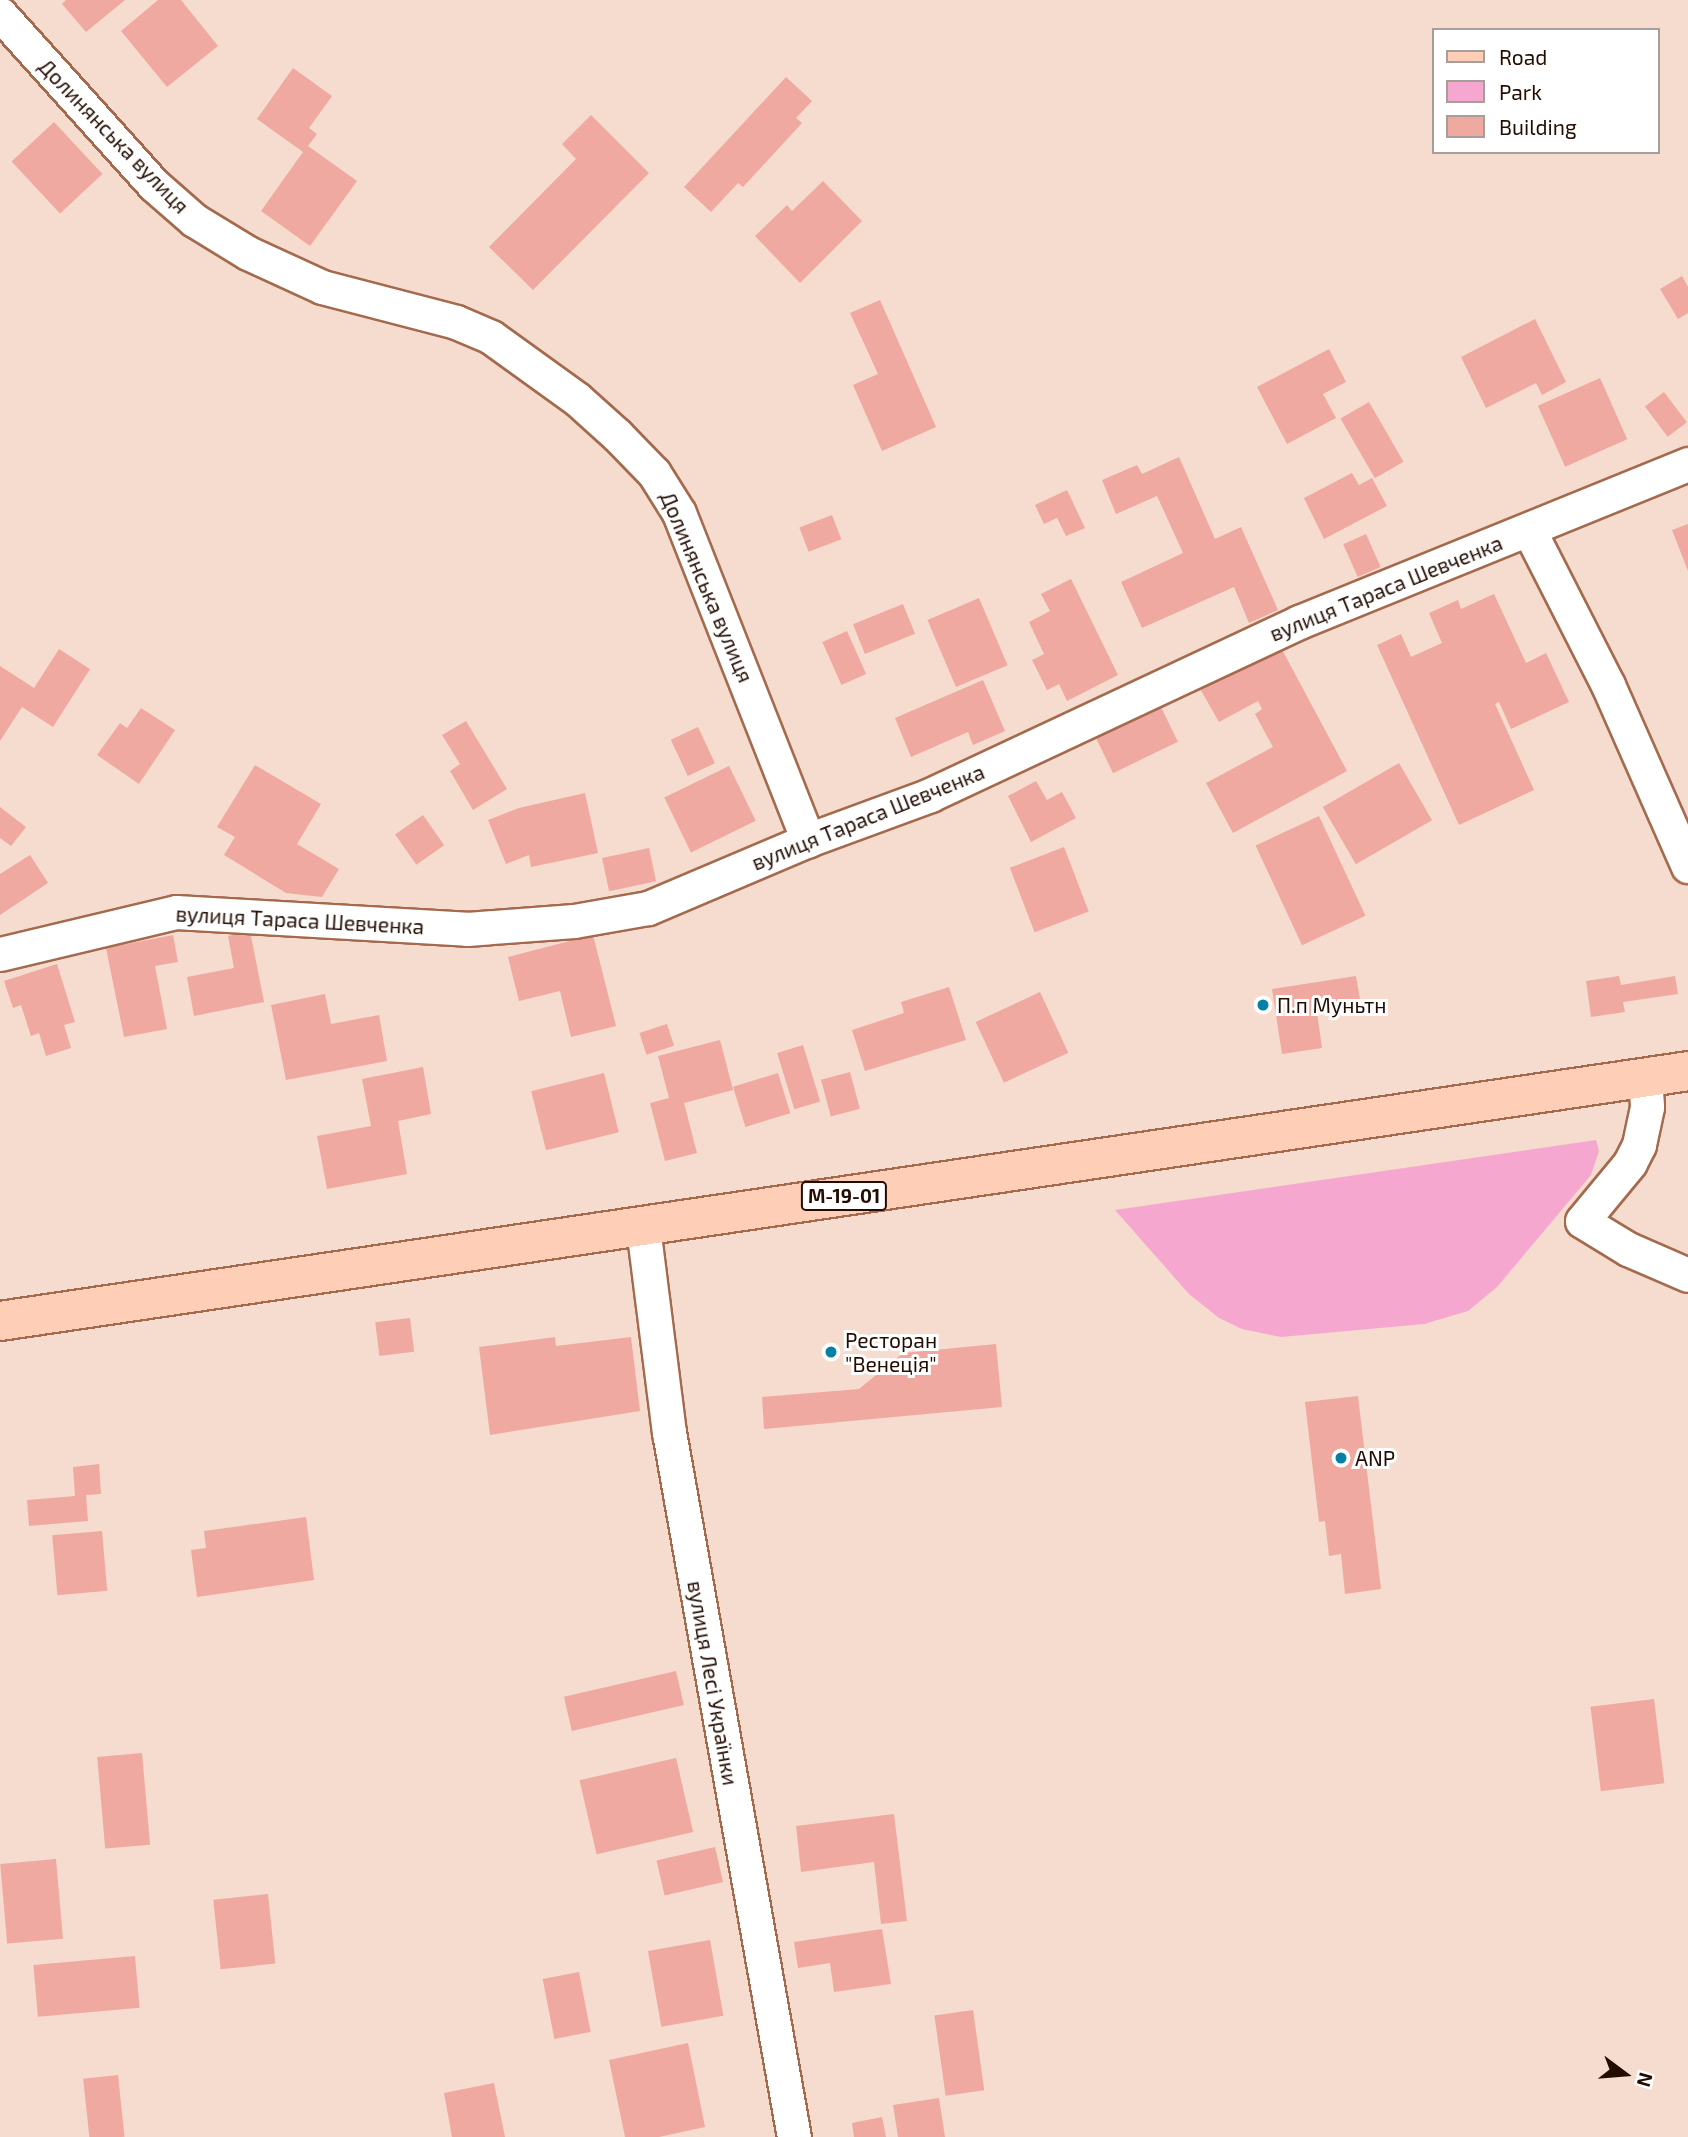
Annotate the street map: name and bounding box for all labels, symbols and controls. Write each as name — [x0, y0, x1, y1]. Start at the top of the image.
legend — [1432, 28, 1660, 154]
text: Road — [1499, 44, 1547, 69]
street label: Долинянська вулиця — [34, 54, 194, 218]
text: Park — [1499, 79, 1542, 104]
text: Building — [1499, 114, 1577, 139]
street label: Долинянська вулиця — [655, 488, 759, 686]
street label: вулиця Тараса Шевченка — [1266, 530, 1506, 646]
street label: вулиця Тараса Шевченка — [748, 759, 988, 875]
street label: вулиця Тараса Шевченка — [175, 901, 425, 939]
place label: П.п Муньтн — [1277, 992, 1386, 1018]
marker: П.п Муньтн — [1255, 997, 1271, 1013]
road number: М-19-01 — [800, 1180, 888, 1212]
place label: Ресторан "Венеція" — [845, 1327, 937, 1377]
marker: Ресторан "Венеція" — [823, 1344, 839, 1360]
place label: ANP — [1355, 1445, 1395, 1471]
marker: ANP — [1333, 1450, 1349, 1466]
street label: вулиця Лесі Українки — [683, 1579, 743, 1787]
north arrow — [1590, 2039, 1660, 2109]
text: N — [1633, 2070, 1659, 2090]

